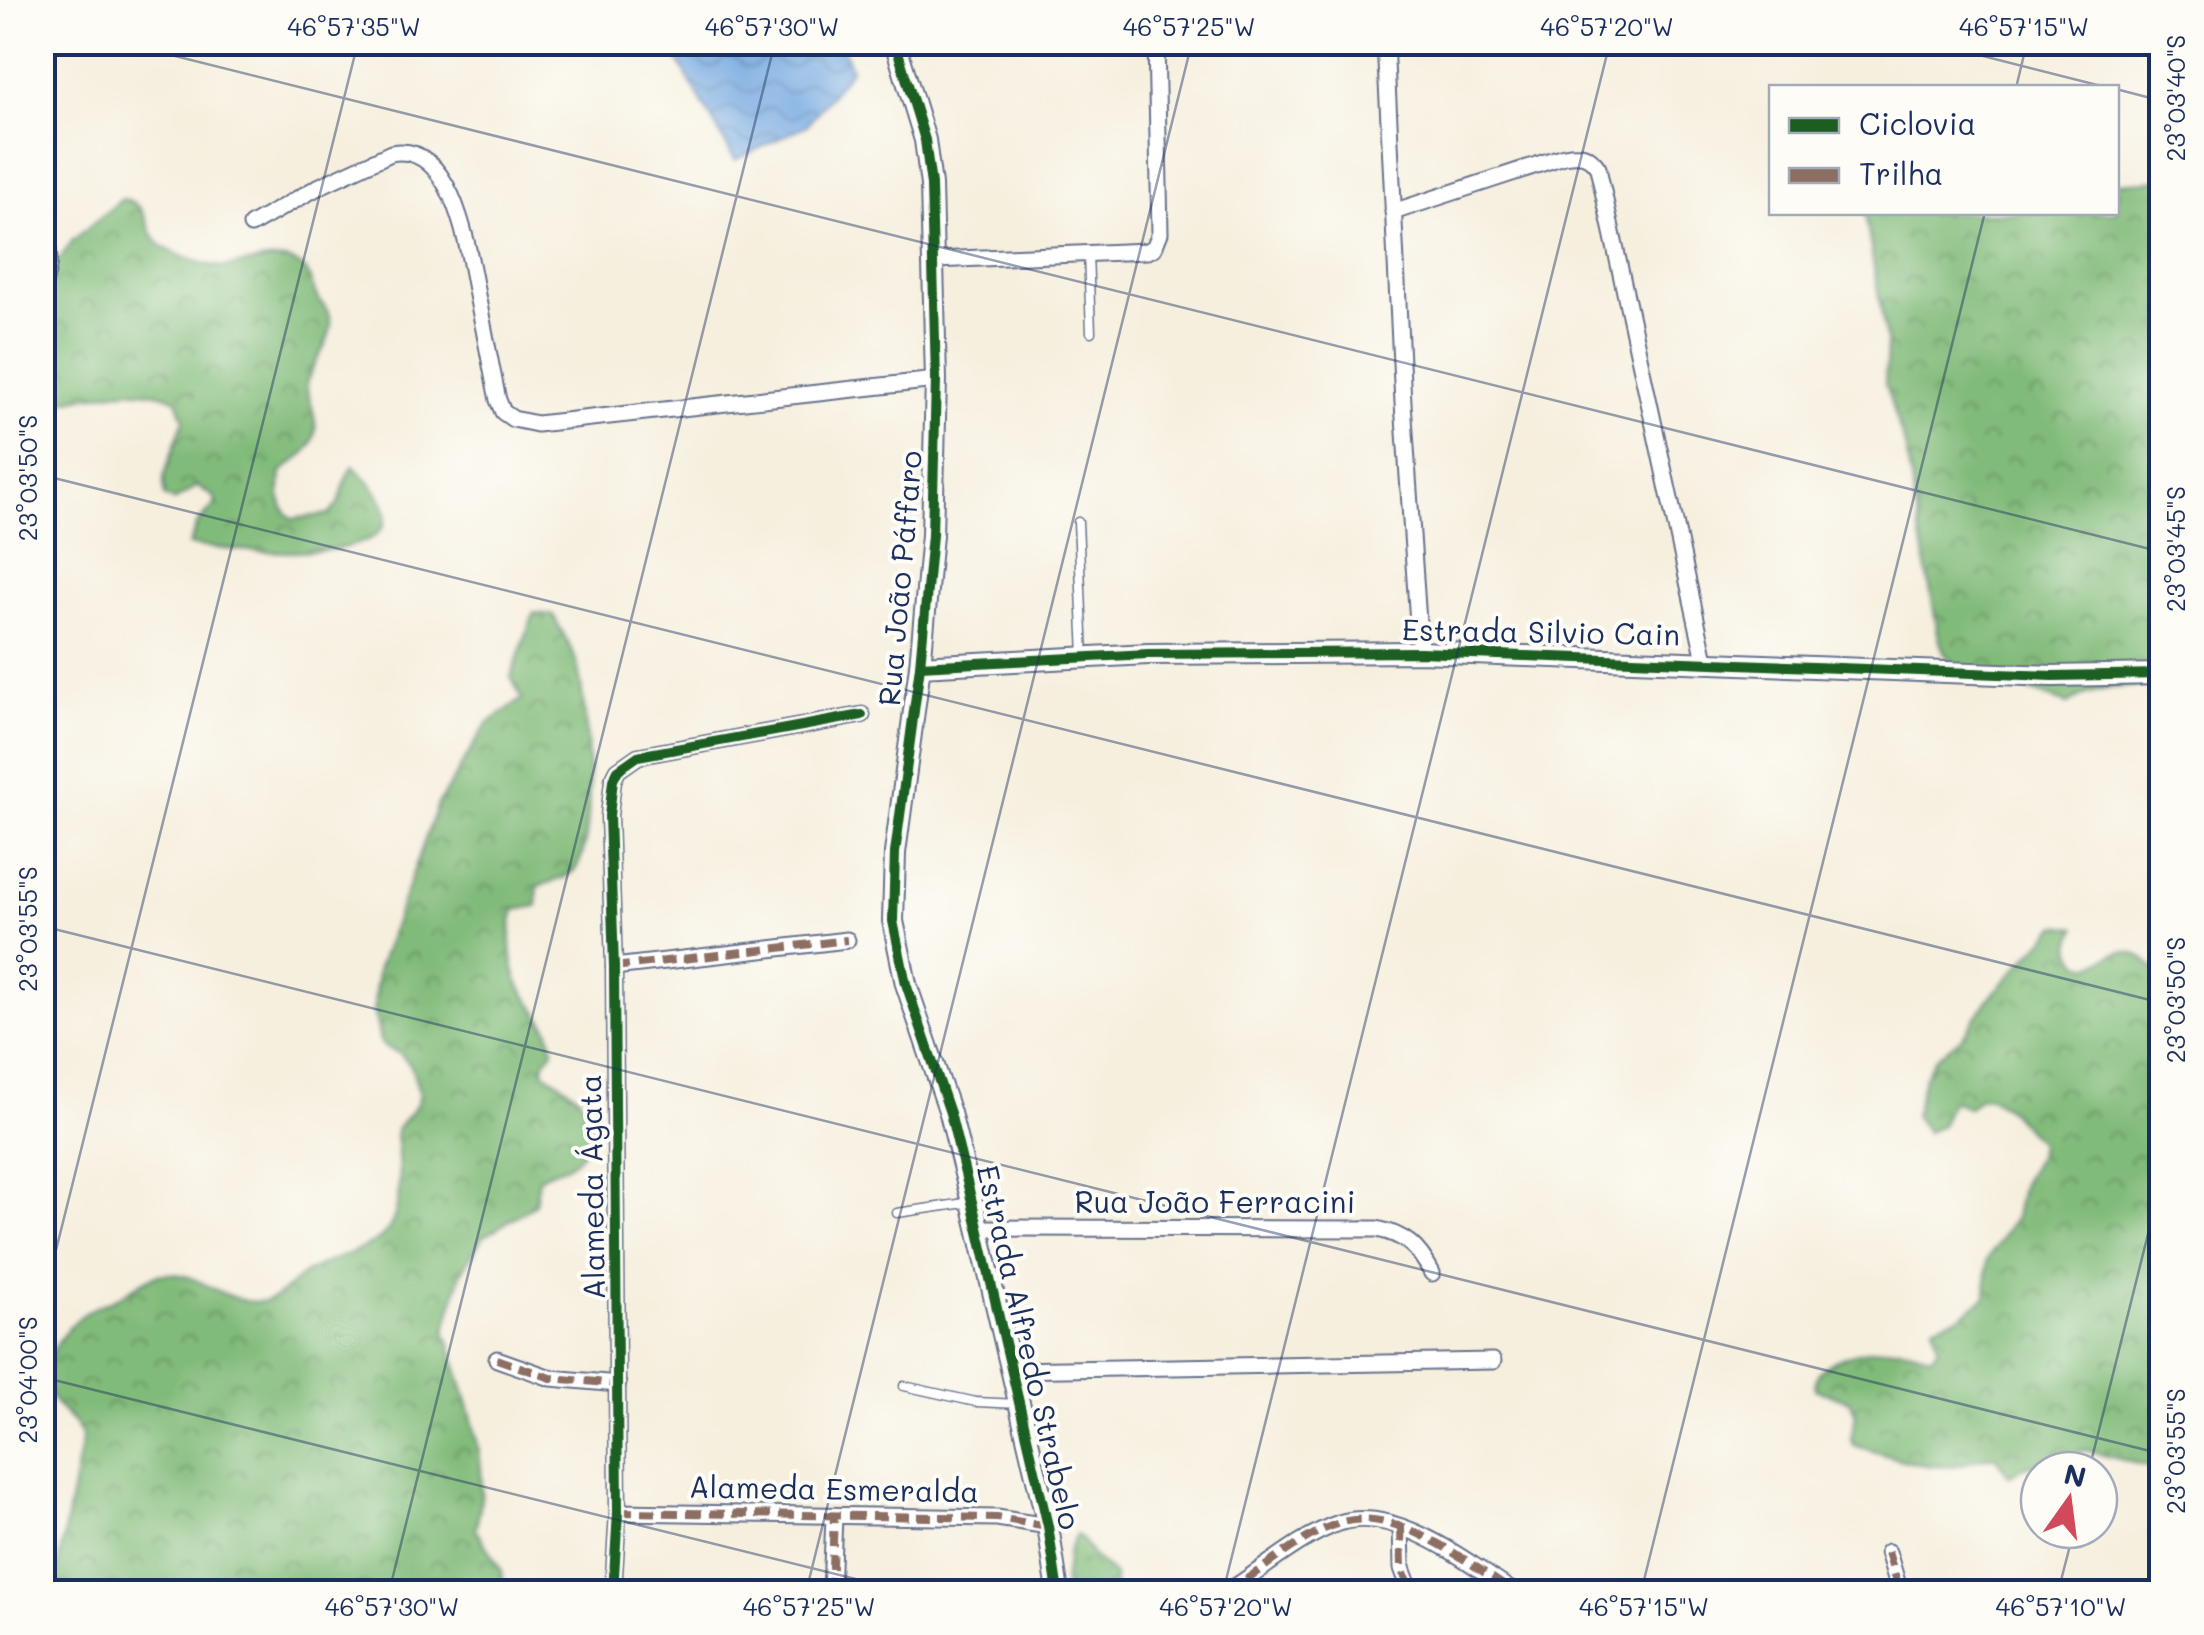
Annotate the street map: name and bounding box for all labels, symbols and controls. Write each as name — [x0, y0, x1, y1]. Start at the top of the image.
text: 46°57'35"W — [287, 10, 421, 42]
text: 46°57'30"W — [705, 10, 839, 42]
text: 46°57'25"W — [1123, 10, 1255, 42]
text: 46°57'20"W — [1540, 10, 1674, 42]
text: 46°57'15"W — [1959, 10, 2089, 42]
text: 23°03'40"S — [2159, 35, 2191, 161]
legend — [1769, 85, 2119, 215]
text: Ciclovia — [1859, 103, 1976, 143]
text: Trilha — [1859, 153, 1943, 193]
text: 23°03'50"S — [11, 415, 43, 541]
street label: Rua João Páffaro — [868, 449, 930, 707]
text: 23°03'45"S — [2159, 486, 2191, 612]
street label: Estrada Silvio Cain — [1402, 609, 1680, 653]
text: 23°03'55"S — [11, 866, 43, 992]
text: 23°03'50"S — [2159, 937, 2191, 1063]
street label: Alameda Ágata — [569, 1074, 613, 1300]
street label: Estrada Alfredo Strabelo — [969, 1161, 1091, 1533]
street label: Rua João Ferracini — [1074, 1181, 1356, 1221]
text: 23°04'00"S — [11, 1316, 43, 1444]
text: 23°03'55"S — [2159, 1388, 2191, 1514]
north arrow — [2019, 1450, 2119, 1550]
text: N — [2061, 1455, 2090, 1495]
street label: Alameda Esmeralda — [689, 1465, 979, 1511]
text: 46°57'30"W — [325, 1590, 459, 1622]
text: 46°57'25"W — [743, 1590, 875, 1622]
text: 46°57'20"W — [1159, 1590, 1293, 1622]
text: 46°57'15"W — [1579, 1590, 1709, 1622]
text: 46°57'10"W — [1996, 1590, 2126, 1622]

